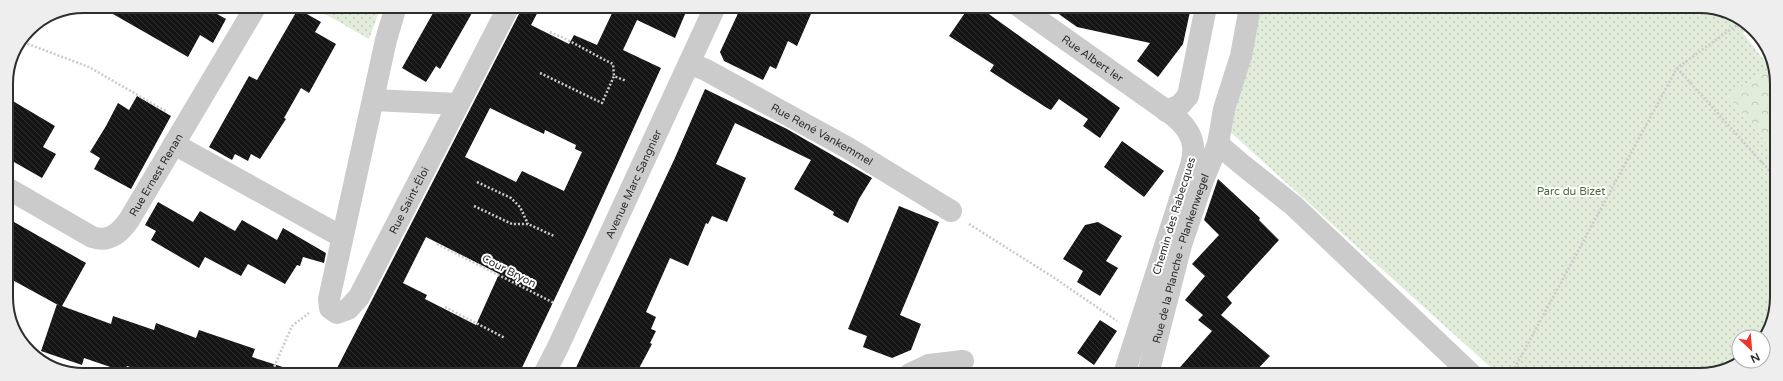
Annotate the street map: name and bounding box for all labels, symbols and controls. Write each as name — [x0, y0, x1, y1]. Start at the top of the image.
street label: Rue Albert Ier — [1059, 32, 1127, 85]
street label: Rue René Vankemmel — [769, 101, 875, 168]
street label: Avenue Marc Sangnier — [603, 127, 664, 240]
street label: Rue Ernest Renan — [126, 131, 185, 218]
street label: Chemin des Rabecques — [1150, 156, 1198, 276]
street label: Rue Saint-Éloi — [386, 165, 432, 236]
street label: Rue de la Planche - Plankenwegel — [1150, 172, 1211, 345]
park label: Parc du Bizet — [1537, 185, 1605, 198]
street label: Cour Bryon — [480, 252, 538, 290]
north arrow — [1731, 329, 1771, 369]
text: N — [1748, 350, 1762, 365]

